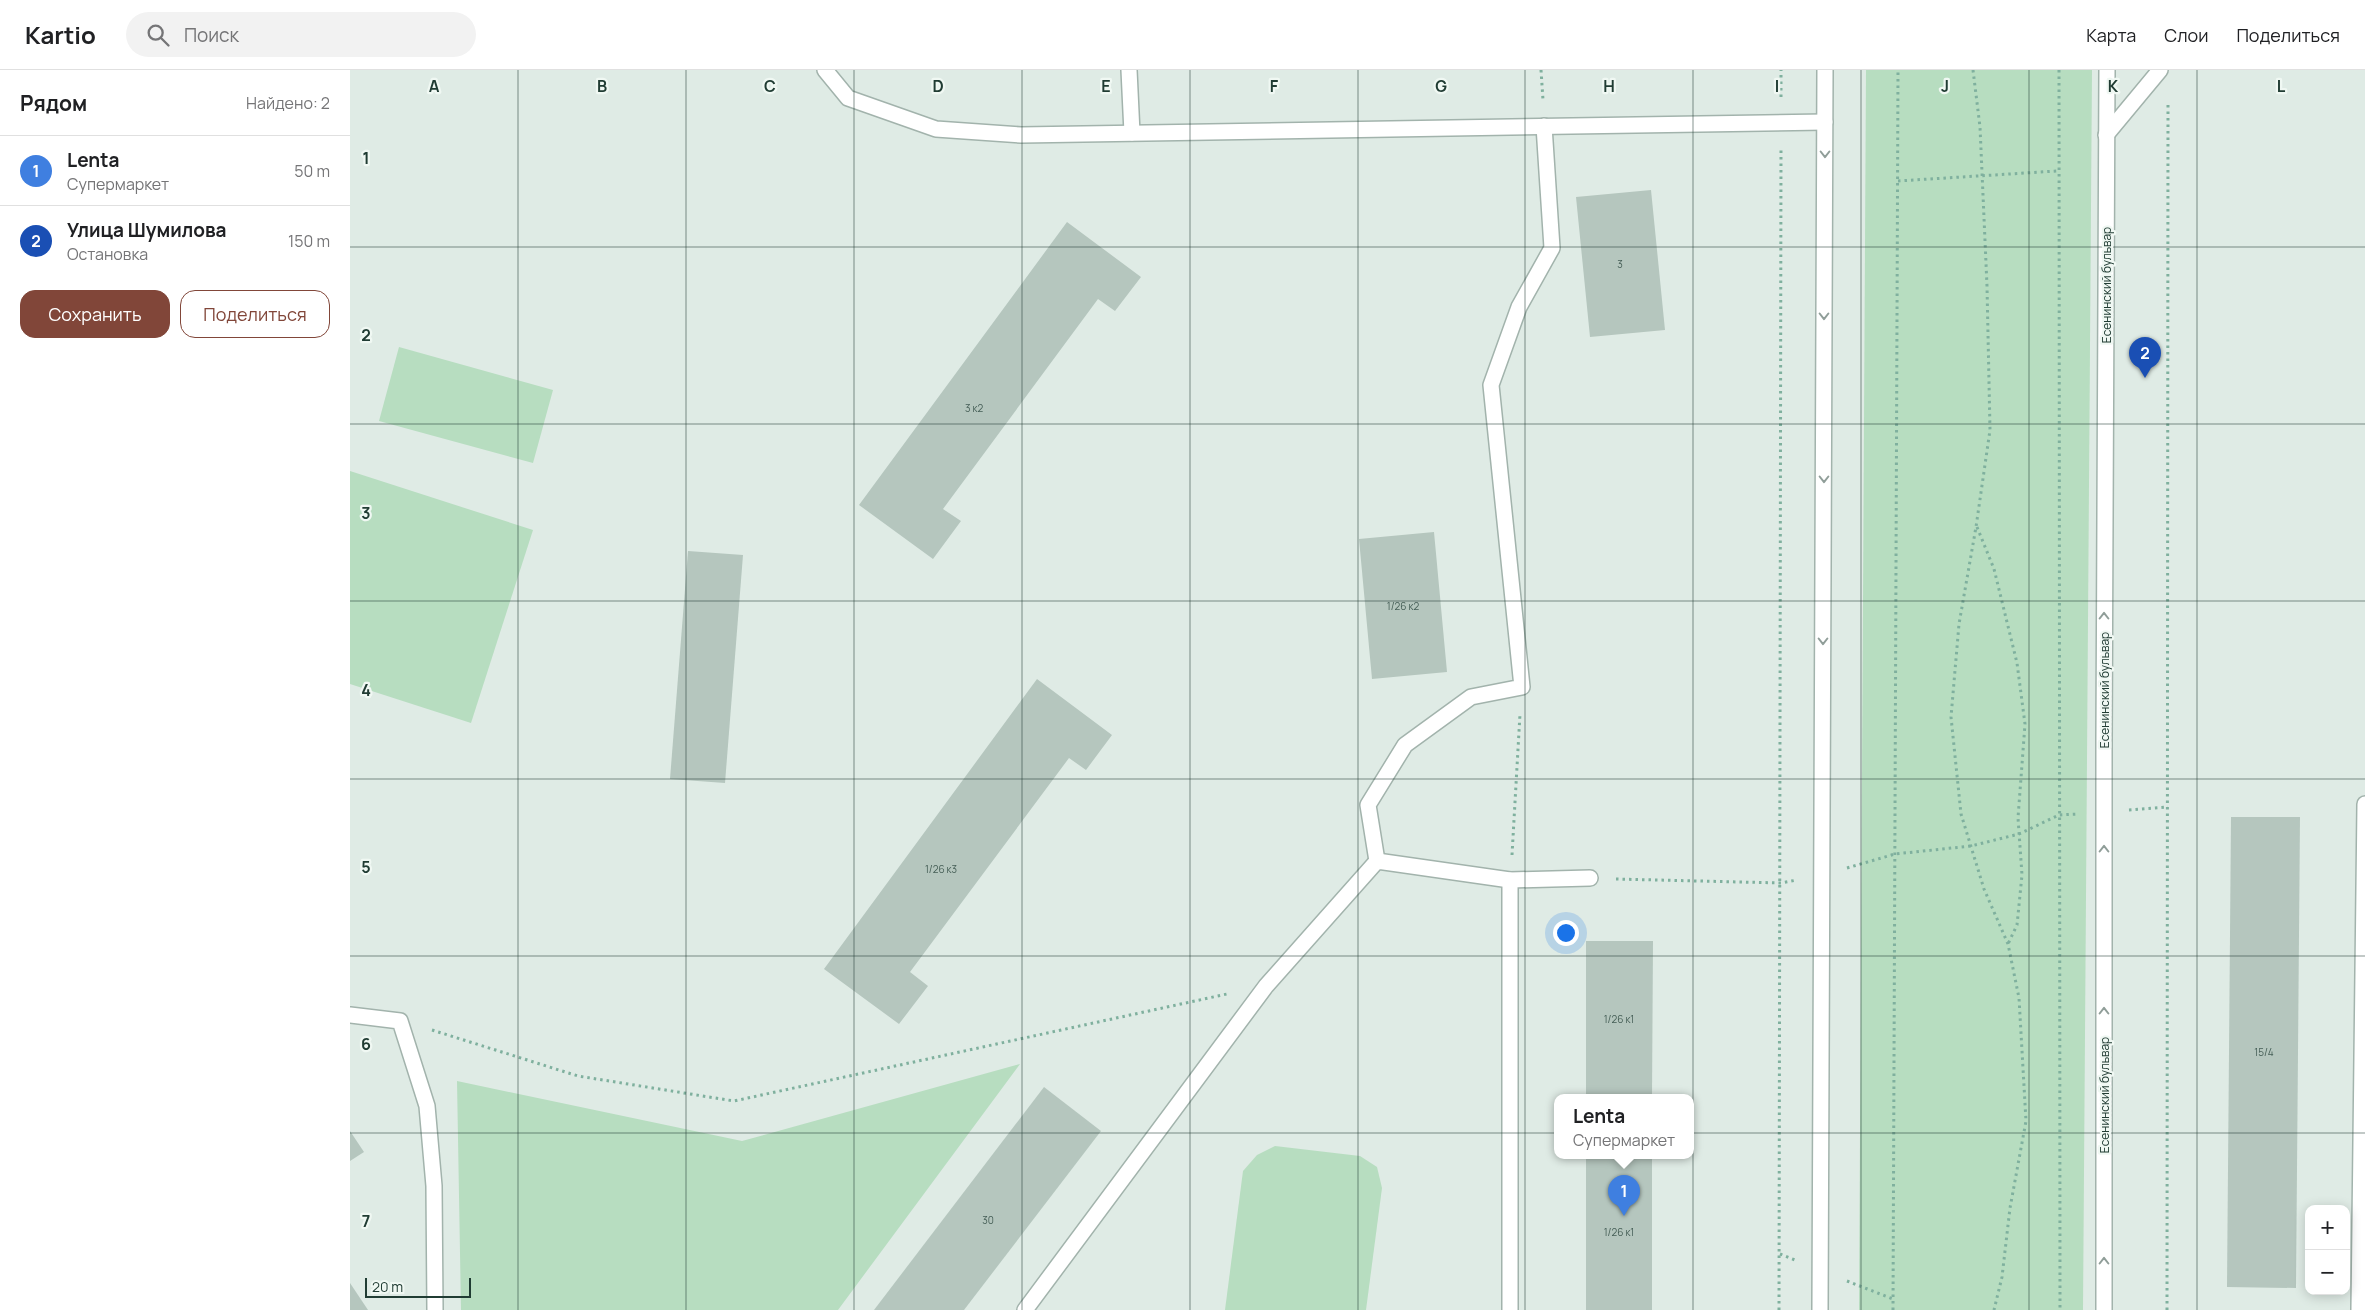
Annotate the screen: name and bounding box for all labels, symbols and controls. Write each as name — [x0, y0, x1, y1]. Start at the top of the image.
search box — [126, 12, 476, 57]
text: Kartio — [25, 18, 96, 51]
icon: search — [144, 21, 172, 49]
text: Поиск — [184, 22, 239, 48]
text: Карта — [2086, 23, 2136, 47]
text: Слои — [2164, 23, 2208, 47]
text: Поделиться — [2236, 23, 2340, 47]
text: A — [429, 75, 440, 97]
text: B — [597, 75, 607, 97]
text: C — [764, 75, 776, 97]
text: D — [932, 75, 944, 97]
text: E — [1101, 75, 1111, 97]
text: F — [1270, 75, 1279, 97]
text: G — [1435, 75, 1447, 97]
text: H — [1603, 75, 1615, 97]
text: I — [1775, 75, 1779, 97]
text: J — [1941, 75, 1949, 97]
text: K — [2108, 75, 2119, 97]
text: L — [2277, 75, 2286, 97]
text: Рядом — [20, 89, 87, 117]
text: Найдено: 2 — [246, 92, 330, 114]
text: Lenta — [67, 147, 119, 173]
text: 1 — [362, 147, 370, 169]
one-way arrow — [1820, 150, 1830, 158]
text: 1 — [32, 160, 40, 182]
text: 50 m — [294, 160, 330, 182]
text: Супермаркет — [67, 173, 169, 195]
text: Улица Шумилова — [67, 217, 227, 243]
street label: Есенинский бульвар — [2098, 227, 2115, 343]
text: 2 — [31, 230, 41, 252]
text: 150 m — [288, 230, 330, 252]
text: Остановка — [67, 243, 148, 265]
house number: 3 — [1617, 257, 1623, 271]
button: Сохранить — [20, 290, 170, 338]
button: Поделиться — [180, 290, 330, 338]
one-way arrow — [1819, 312, 1829, 320]
text: 2 — [361, 324, 371, 346]
pin: 2 — [2129, 337, 2161, 378]
house number: 3 к2 — [965, 401, 983, 415]
one-way arrow — [1819, 475, 1829, 483]
text: 3 — [361, 502, 371, 524]
house number: 1/26 к2 — [1387, 599, 1419, 613]
one-way arrow — [2099, 612, 2109, 620]
street label: Есенинский бульвар — [2096, 632, 2113, 748]
one-way arrow — [1818, 638, 1828, 645]
text: 4 — [361, 679, 371, 701]
one-way arrow — [2099, 845, 2109, 852]
text: 5 — [361, 856, 371, 878]
house number: 1/26 к3 — [925, 862, 957, 876]
your location — [1553, 920, 1579, 946]
one-way arrow — [2099, 1007, 2109, 1015]
house number: 1/26 к1 — [1604, 1012, 1634, 1026]
text: 6 — [361, 1033, 371, 1055]
street label: Есенинский бульвар — [2096, 1037, 2113, 1153]
house number: 15/4 — [2254, 1045, 2274, 1059]
popup — [1554, 1094, 1694, 1159]
text: Lenta — [1573, 1103, 1625, 1129]
text: Супермаркет — [1573, 1129, 1675, 1151]
pin: 1 — [1608, 1175, 1640, 1216]
map controls — [2305, 1205, 2350, 1295]
button: + — [2305, 1205, 2350, 1250]
text: 7 — [362, 1210, 370, 1232]
house number: 30 — [982, 1213, 994, 1227]
house number: 1/26 к1 — [1604, 1225, 1634, 1239]
button: − — [2305, 1250, 2350, 1295]
one-way arrow — [2099, 1257, 2109, 1265]
scale bar — [365, 1275, 471, 1298]
text: 20 m — [372, 1277, 403, 1296]

